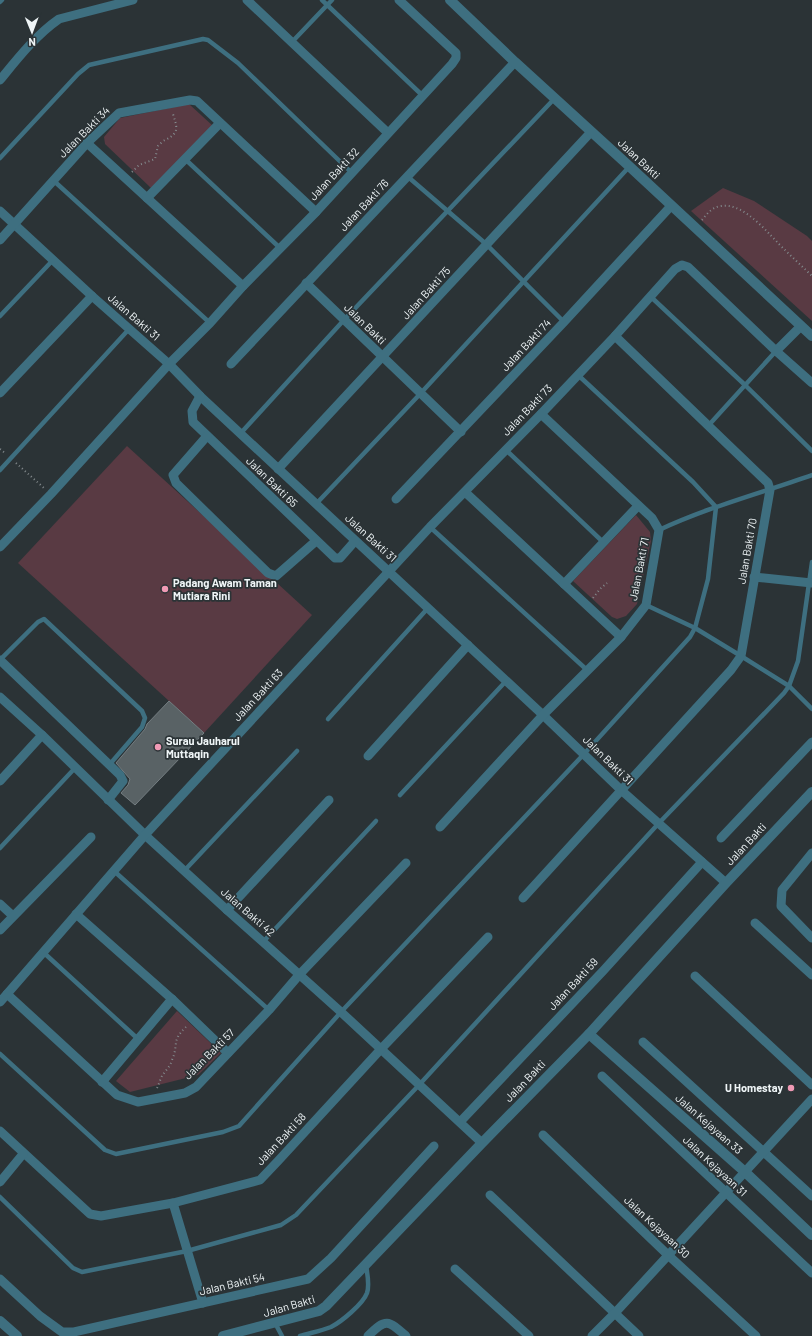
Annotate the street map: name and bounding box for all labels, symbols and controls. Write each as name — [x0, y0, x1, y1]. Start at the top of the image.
north arrow — [12, 12, 52, 52]
text: N — [28, 36, 36, 49]
street label: Jalan Bakti 34 — [55, 103, 112, 160]
street label: Jalan Bakti — [616, 136, 663, 182]
street label: Jalan Bakti 32 — [306, 145, 361, 203]
street label: Jalan Bakti 76 — [336, 176, 391, 233]
street label: Jalan Bakti 75 — [399, 264, 453, 322]
street label: Jalan Bakti 31 — [106, 291, 163, 343]
street label: Jalan Bakti — [342, 301, 389, 347]
street label: Jalan Bakti 74 — [498, 316, 553, 373]
street label: Jalan Bakti 73 — [499, 381, 554, 438]
street label: Jalan Bakti 65 — [244, 454, 301, 510]
street label: Jalan Bakti 31 — [343, 511, 400, 564]
street label: Jalan Bakti 70 — [734, 517, 759, 585]
street label: Jalan Bakti 71 — [626, 536, 651, 602]
place label: Padang Awam Taman Mutiara Rini — [173, 576, 277, 602]
marker: Padang Awam Taman Mutiara Rini — [160, 584, 170, 594]
street label: Jalan Bakti 63 — [230, 666, 285, 723]
street label: Jalan Bakti 31 — [581, 733, 636, 787]
place label: Surau Jauharul Muttaqin — [166, 734, 240, 760]
marker: Surau Jauharul Muttaqin — [153, 742, 163, 752]
street label: Jalan Bakti — [723, 820, 769, 867]
street label: Jalan Bakti 42 — [219, 885, 278, 939]
street label: Jalan Bakti 59 — [545, 955, 600, 1012]
street label: Jalan Bakti 57 — [181, 1026, 237, 1082]
street label: Jalan Bakti — [502, 1057, 548, 1104]
place label: U Homestay — [725, 1081, 783, 1094]
marker: U Homestay — [786, 1083, 796, 1093]
street label: Jalan Kejayaan 33 — [673, 1091, 746, 1156]
street label: Jalan Bakti 58 — [253, 1110, 308, 1167]
street label: Jalan Kejayaan 31 — [681, 1133, 750, 1199]
street label: Jalan Kejayaan 30 — [622, 1193, 693, 1260]
street label: Jalan Bakti 54 — [198, 1270, 266, 1297]
street label: Jalan Bakti — [262, 1292, 316, 1319]

